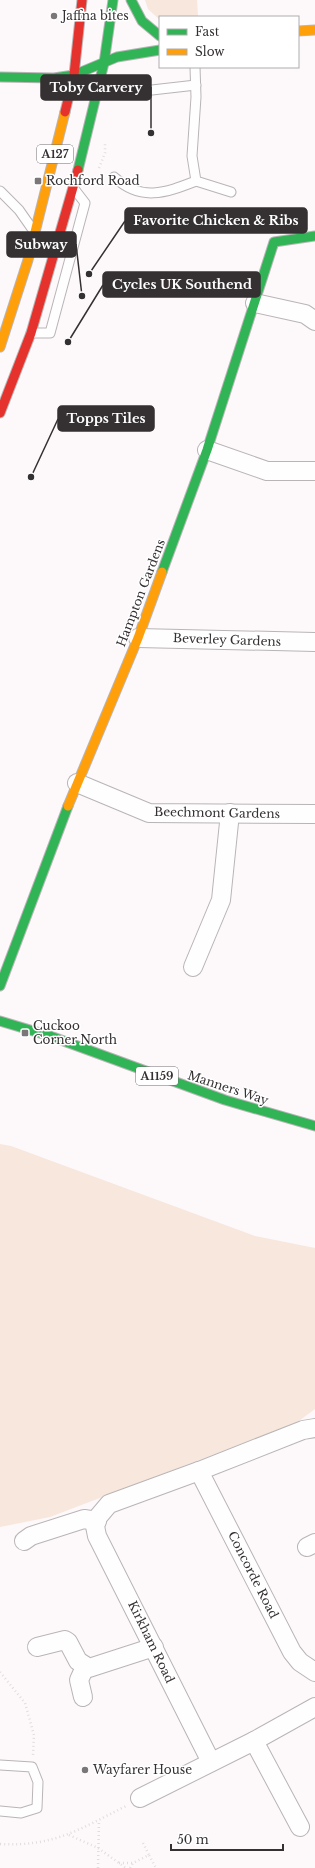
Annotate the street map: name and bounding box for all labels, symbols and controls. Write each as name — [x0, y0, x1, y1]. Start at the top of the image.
place label: Jaffna bites — [60, 8, 129, 23]
marker: Jaffna bites — [49, 11, 59, 21]
legend — [159, 16, 299, 68]
text: Fast — [195, 24, 220, 39]
text: Slow — [195, 44, 225, 59]
callout: Toby Carvery — [41, 75, 151, 100]
text: Toby Carvery — [49, 79, 143, 96]
road number: A127 — [37, 145, 73, 163]
place label: Rochford Road — [46, 173, 140, 188]
marker: Rochford Road — [33, 176, 43, 186]
callout: Favorite Chicken & Ribs — [125, 208, 307, 233]
text: Favorite Chicken & Ribs — [133, 212, 299, 229]
callout: Subway — [7, 232, 76, 257]
text: Subway — [14, 236, 68, 253]
callout: Cycles UK Southend — [103, 272, 260, 297]
text: Cycles UK Southend — [112, 276, 252, 293]
callout: Topps Tiles — [58, 406, 154, 431]
text: Topps Tiles — [66, 410, 146, 427]
street label: Hampton Gardens — [113, 537, 168, 649]
street label: Beverley Gardens — [173, 630, 281, 649]
street label: Beechmont Gardens — [154, 804, 280, 821]
place label: Cuckoo Corner North — [33, 1018, 117, 1047]
marker: Cuckoo Corner North — [20, 1028, 30, 1038]
road number: A1159 — [136, 1067, 178, 1085]
street label: Manners Way — [186, 1067, 271, 1108]
street label: Concorde Road — [225, 1529, 282, 1621]
street label: Kirkham Road — [125, 1598, 178, 1685]
place label: Wayfarer House — [92, 1762, 192, 1777]
marker: Wayfarer House — [80, 1765, 90, 1775]
scale bar — [171, 1826, 283, 1852]
text: 50 m — [177, 1832, 209, 1847]

